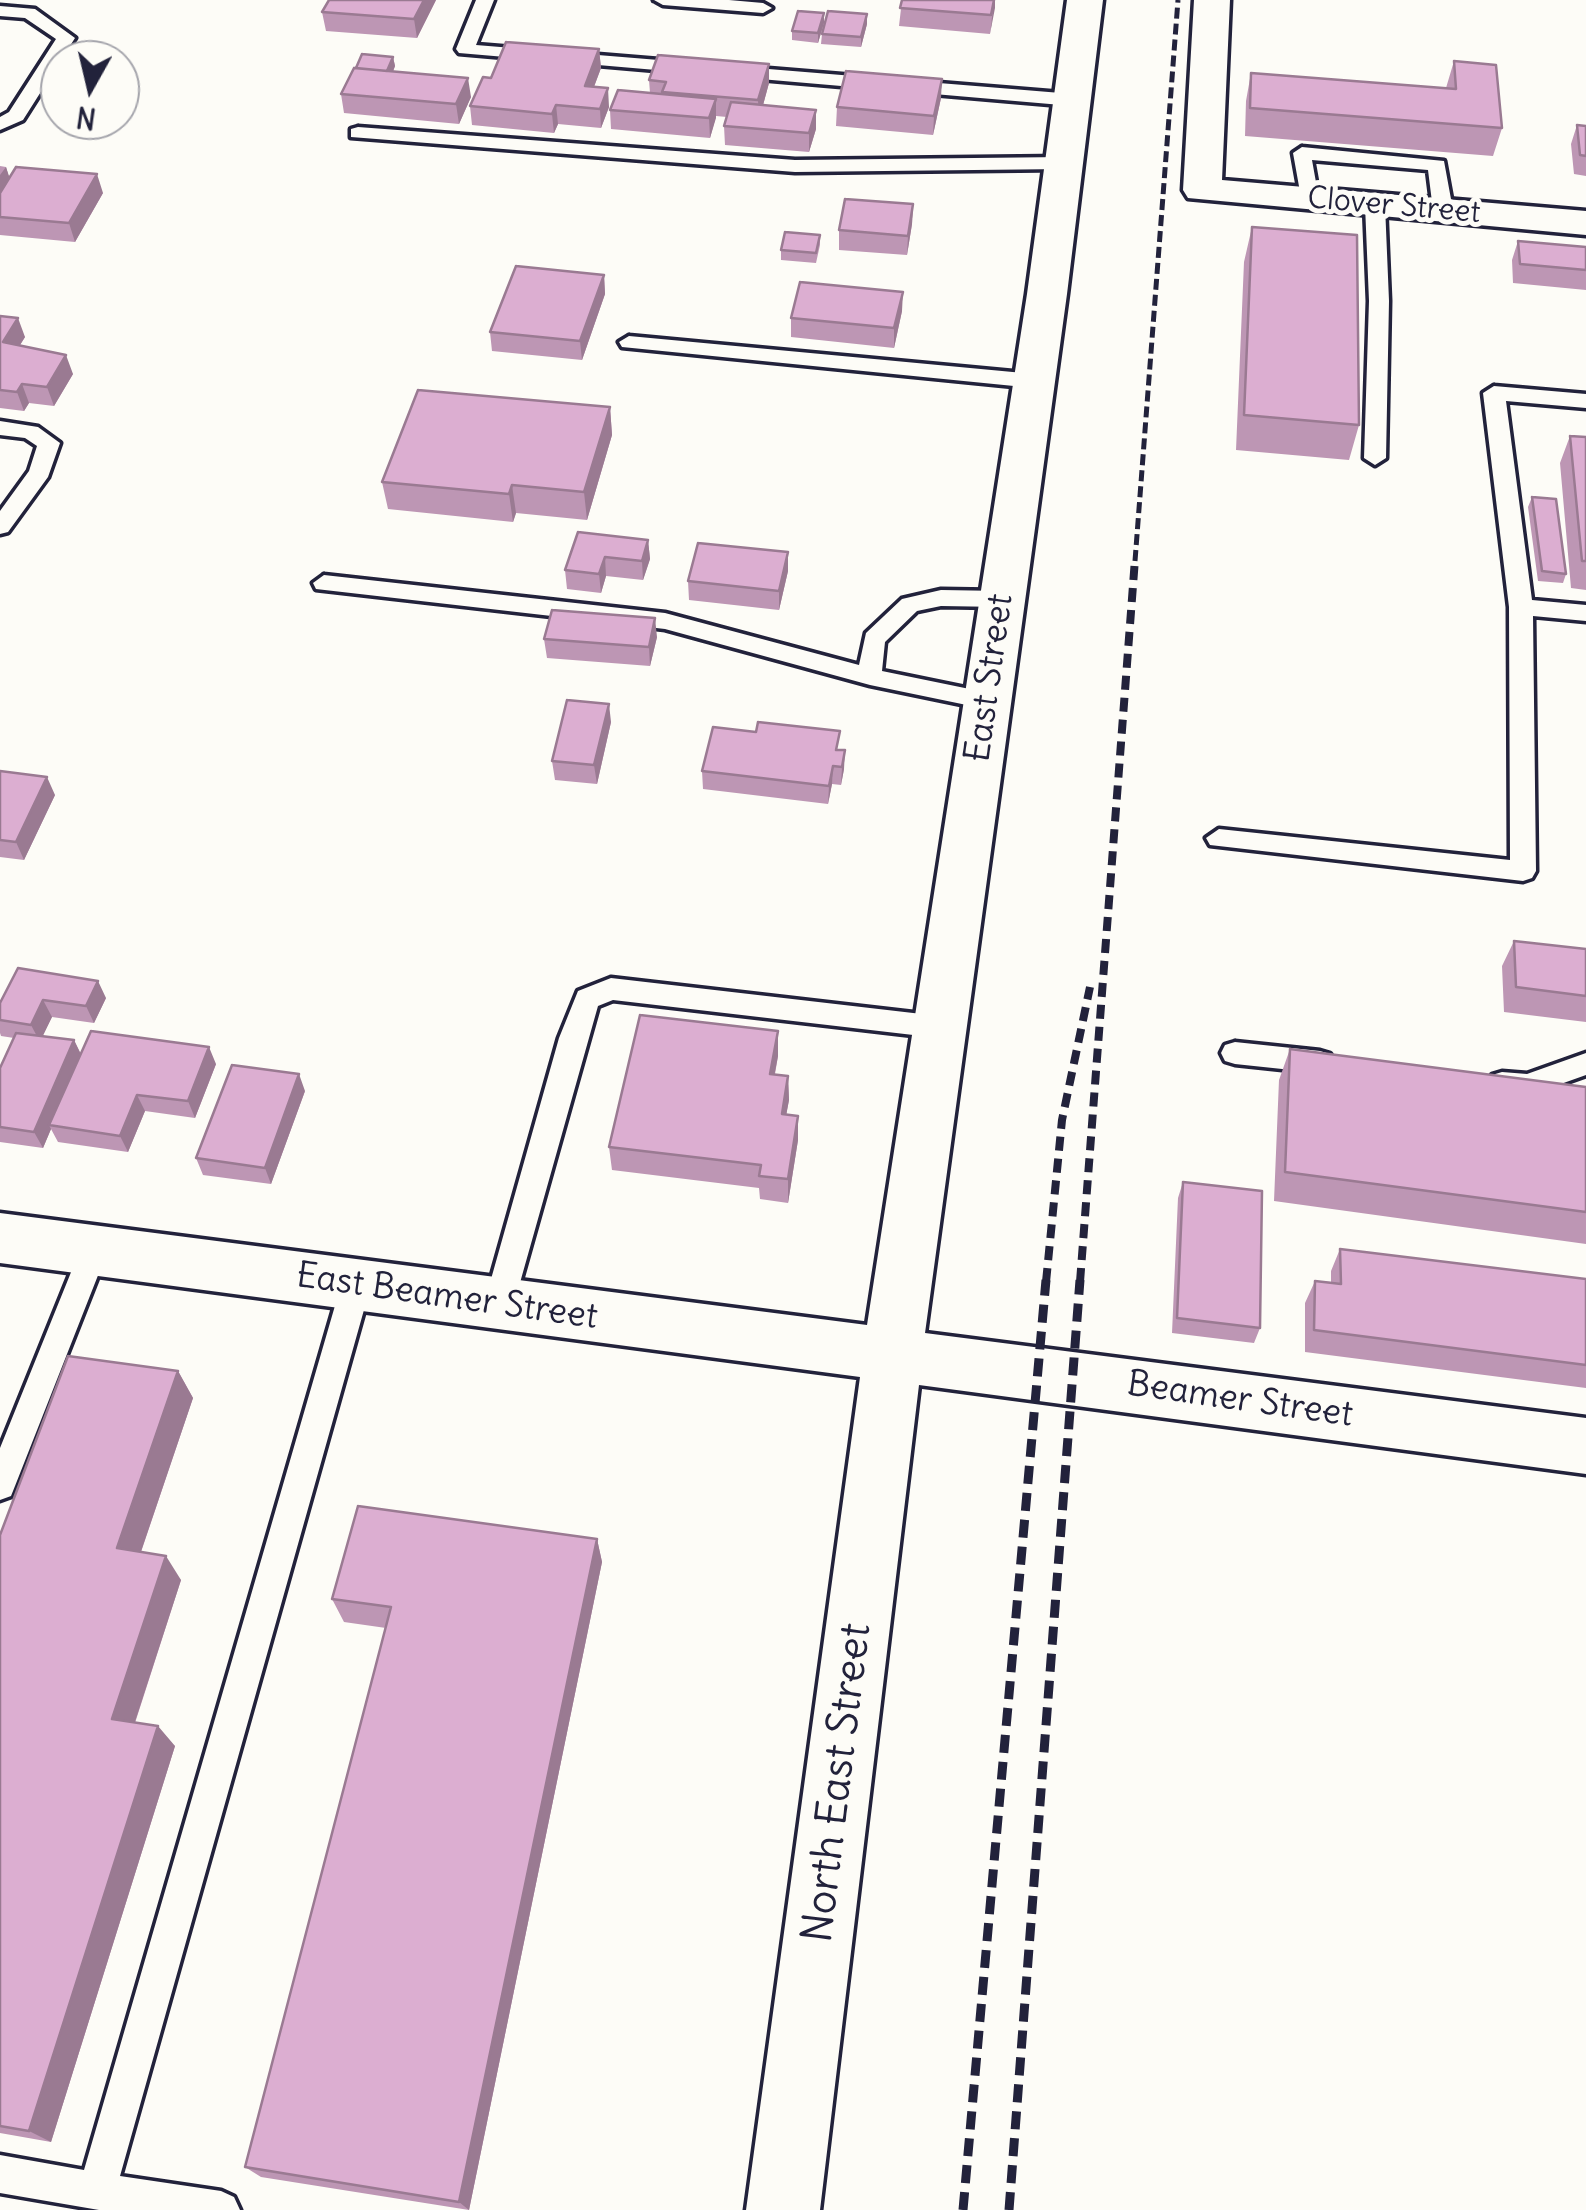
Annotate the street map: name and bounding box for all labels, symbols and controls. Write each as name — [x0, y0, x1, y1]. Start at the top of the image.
north arrow — [40, 40, 140, 140]
text: N — [74, 99, 98, 137]
street label: Clover Street — [1306, 181, 1482, 231]
street label: East Street — [957, 591, 1023, 765]
street label: East Beamer Street — [294, 1255, 600, 1339]
street label: Beamer Street — [1125, 1363, 1355, 1437]
street label: North East Street — [793, 1621, 883, 1945]

